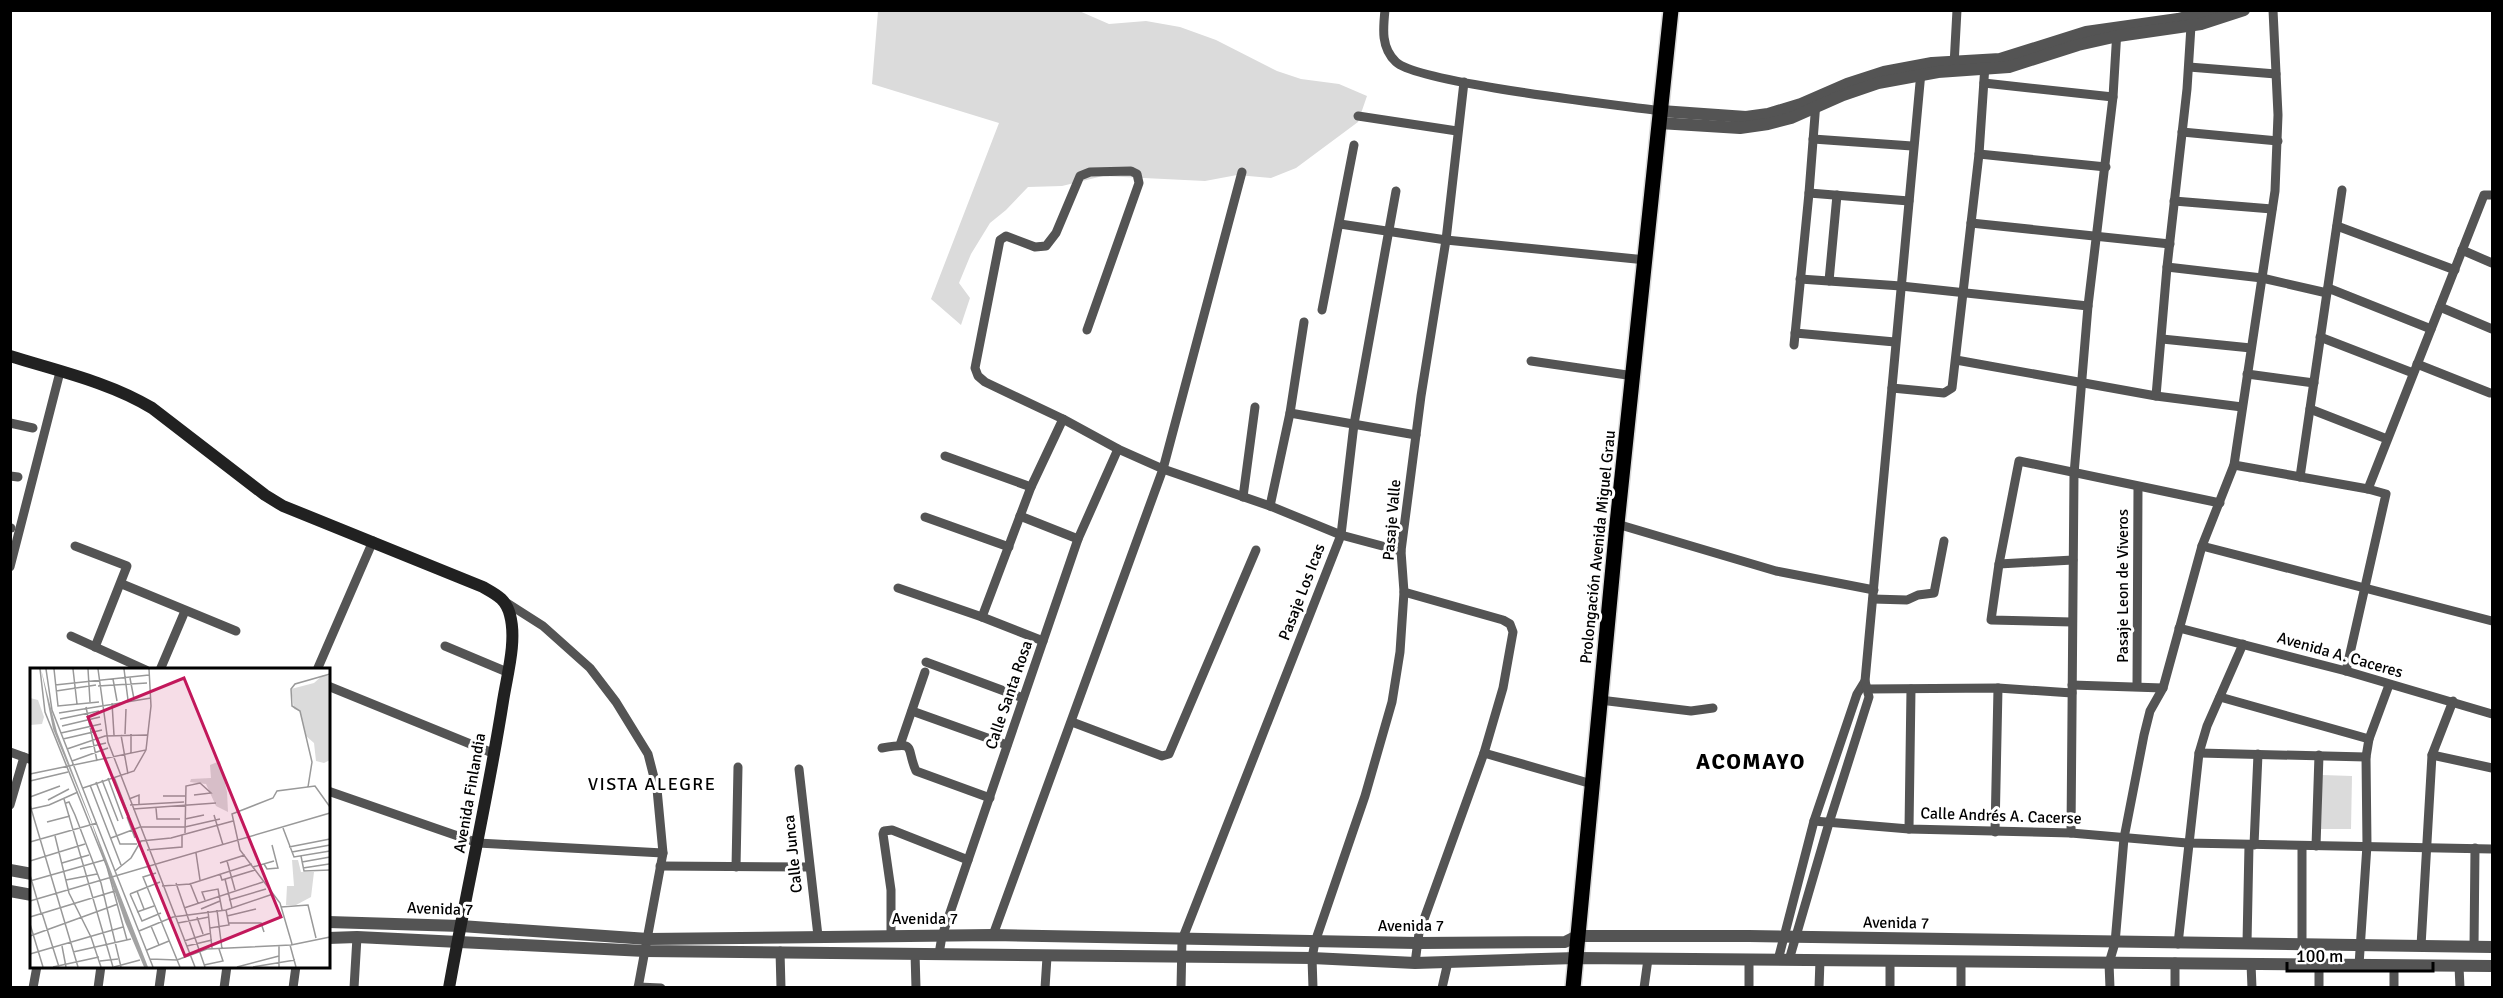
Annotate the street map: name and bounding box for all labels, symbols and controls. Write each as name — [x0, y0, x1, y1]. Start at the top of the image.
street label: Prolongación Avenida Miguel Grau — [1576, 429, 1620, 665]
street label: Pasaje Valle — [1378, 478, 1406, 562]
street label: Pasaje Leon de Viveros — [2113, 509, 2133, 663]
street label: Pasaje Los Icas — [1274, 541, 1330, 643]
street label: Avenida A. Caceres — [2275, 628, 2405, 682]
street label: Calle Santa Rosa — [981, 638, 1037, 752]
inset map — [30, 668, 330, 968]
street label: Avenida Finlandia — [450, 731, 490, 855]
district label: ACOMAYO — [1696, 748, 1806, 775]
district label: VISTA ALEGRE — [588, 773, 716, 795]
street label: Calle Andrés A. Cacerse — [1920, 803, 2082, 829]
street label: Calle Junca — [779, 814, 807, 894]
street label: Avenida 7 — [406, 898, 474, 920]
street label: Avenida 7 — [892, 909, 958, 929]
street label: Avenida 7 — [1863, 912, 1929, 934]
street label: Avenida 7 — [1378, 916, 1444, 936]
scale bar — [2287, 935, 2432, 973]
text: 100 m — [2296, 945, 2343, 967]

